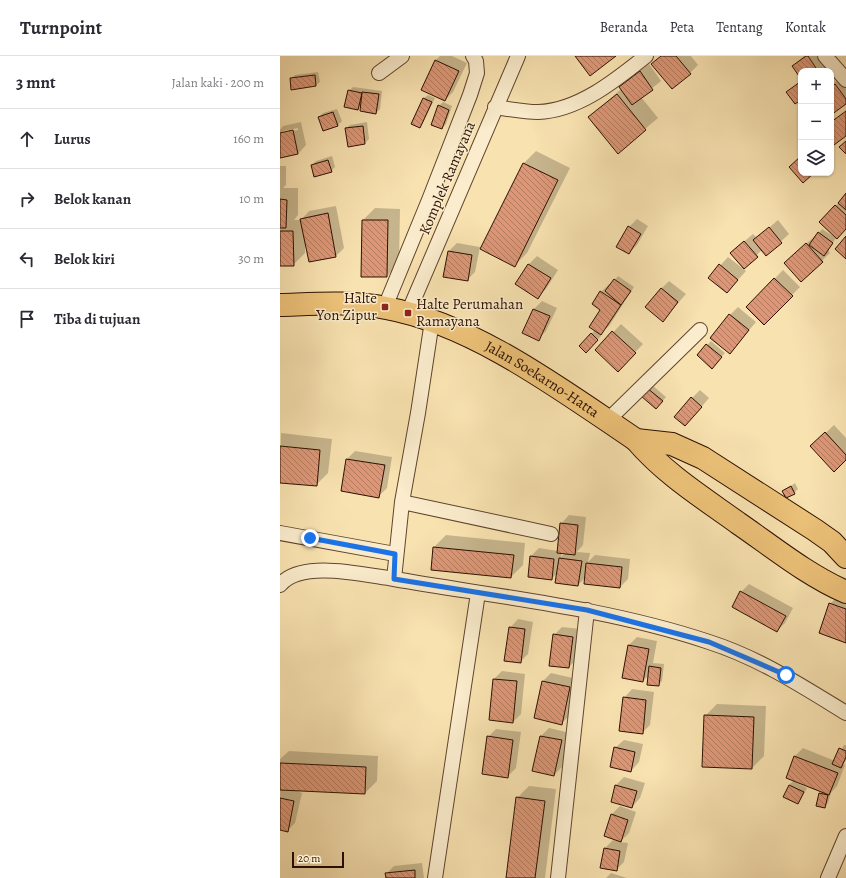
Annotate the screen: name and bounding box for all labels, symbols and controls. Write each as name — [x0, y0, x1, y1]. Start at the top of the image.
text: Turnpoint — [20, 15, 102, 41]
text: Beranda — [600, 18, 648, 37]
text: Peta — [670, 18, 694, 37]
text: Tentang — [716, 18, 763, 37]
text: Kontak — [785, 18, 826, 37]
map controls — [798, 68, 834, 176]
button: + — [798, 68, 834, 104]
text: 3 mnt — [16, 71, 56, 94]
text: Jalan kaki · 200 m — [172, 74, 264, 91]
button: − — [798, 104, 834, 140]
street label: Komplek Ramayana — [414, 118, 480, 238]
icon: ahead — [16, 128, 38, 150]
text: Lurus — [54, 129, 91, 149]
text: 160 m — [233, 130, 264, 147]
button: layers — [798, 140, 834, 176]
icon: right — [16, 188, 38, 210]
text: Belok kanan — [54, 189, 131, 209]
text: 10 m — [239, 190, 264, 207]
icon: left — [16, 248, 38, 270]
text: Belok kiri — [54, 249, 115, 269]
text: 30 m — [238, 250, 264, 267]
place label: Halte Yon Zipur — [315, 288, 377, 325]
place label: Halte Perumahan Ramayana — [416, 294, 523, 331]
marker: Halte Yon Zipur — [380, 302, 390, 312]
icon: arrive — [16, 308, 38, 330]
marker: Halte Perumahan Ramayana — [403, 308, 413, 318]
text: Tiba di tujuan — [54, 309, 140, 329]
street label: Jalan Soekarno-Hatta — [482, 336, 603, 422]
route end — [301, 529, 319, 547]
route start — [777, 666, 795, 684]
scale bar — [292, 850, 344, 869]
text: 20 m — [298, 851, 320, 866]

